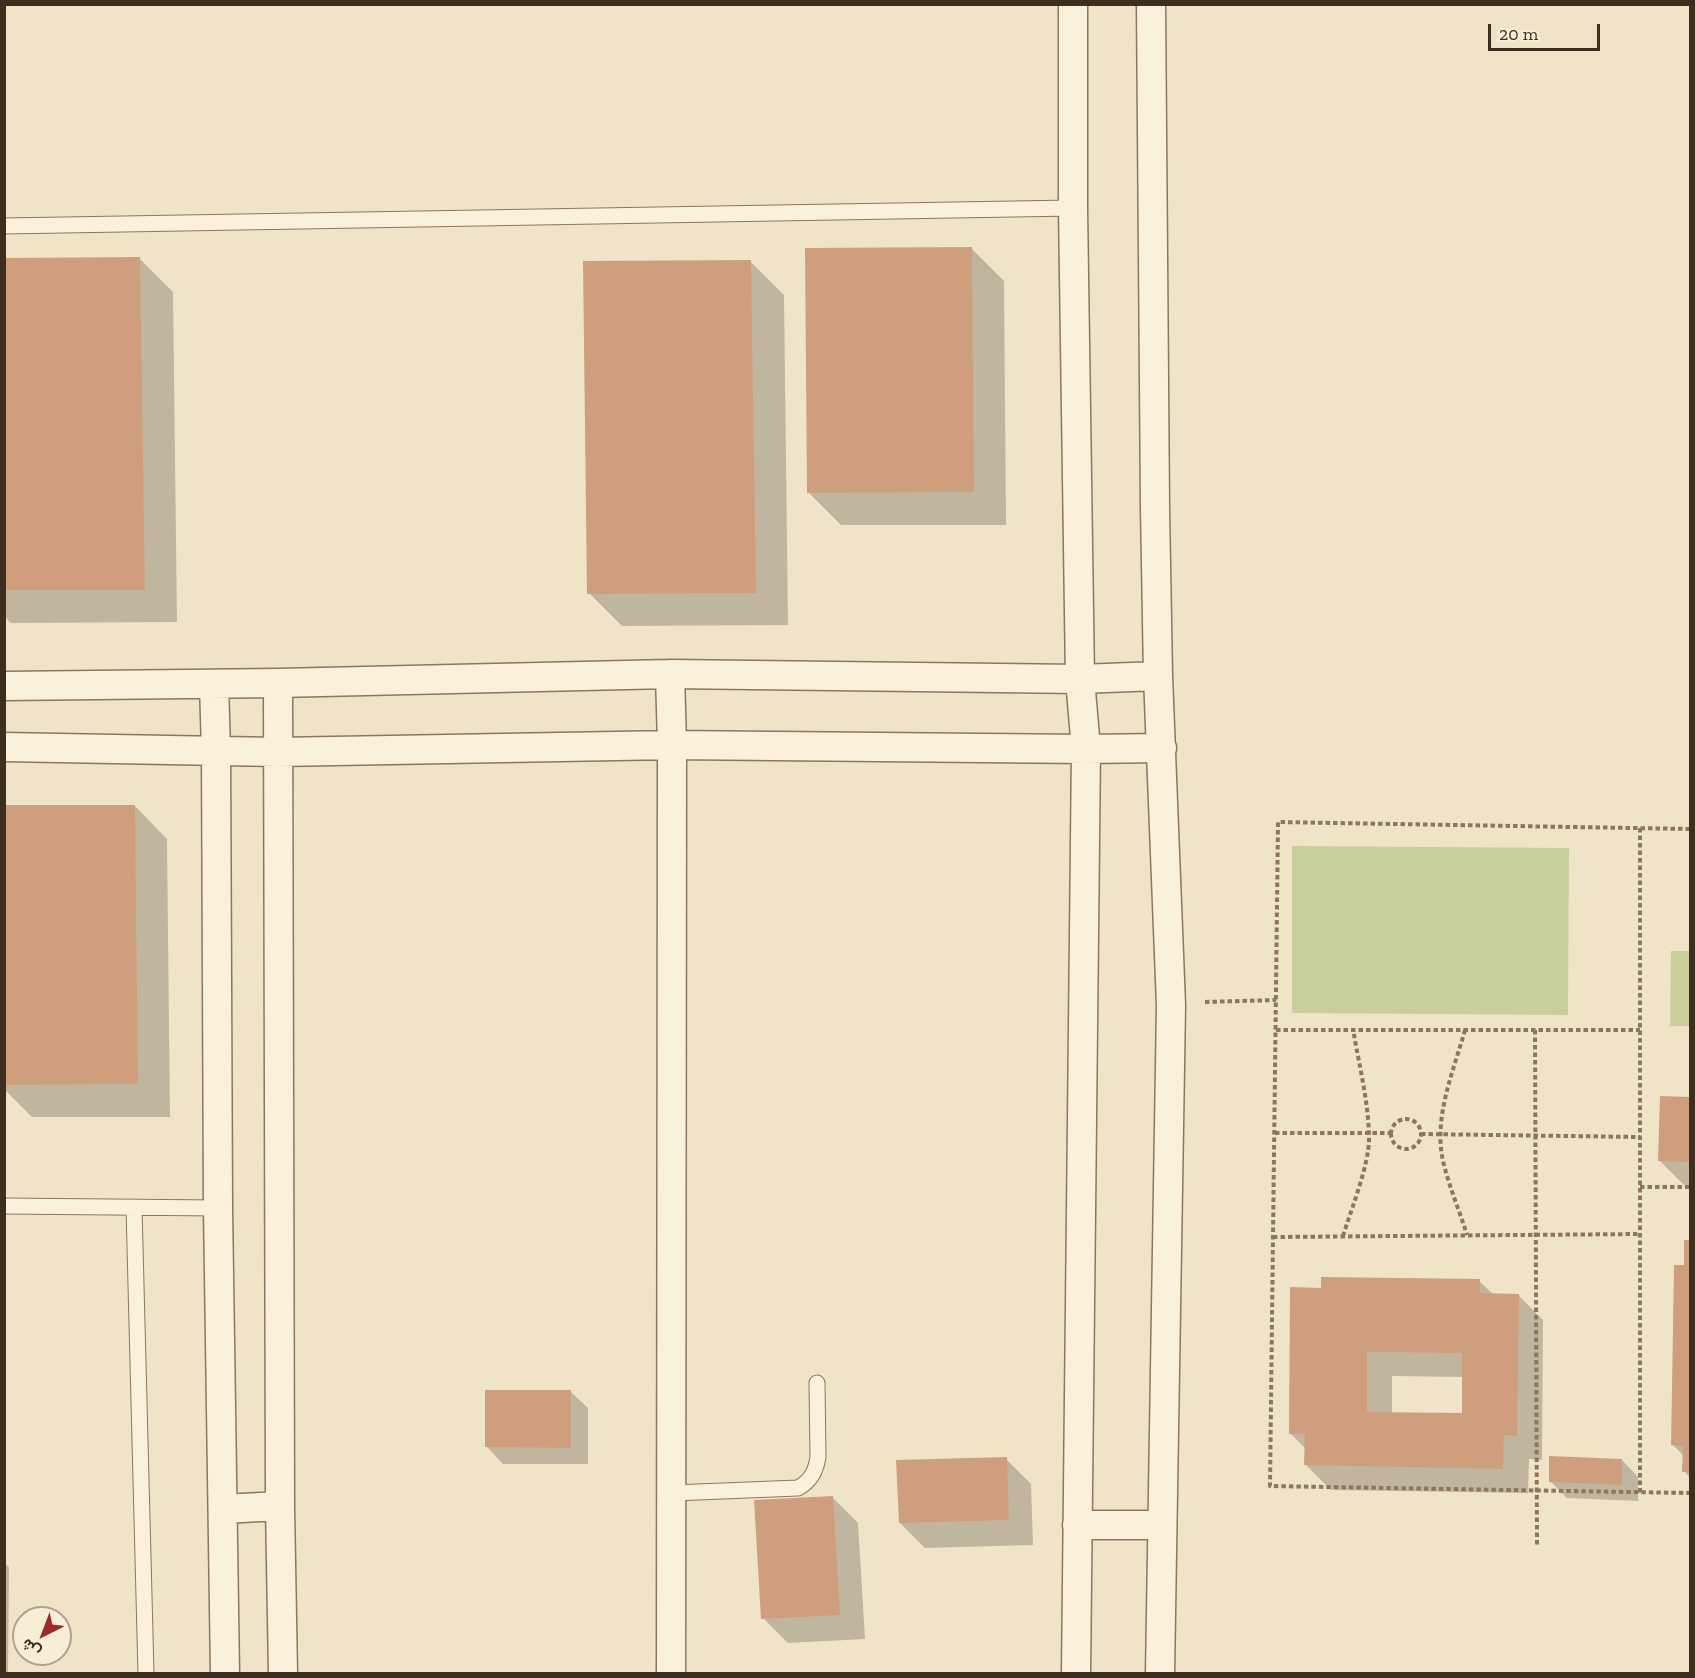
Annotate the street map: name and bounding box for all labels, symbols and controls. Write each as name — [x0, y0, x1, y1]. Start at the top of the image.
scale bar — [1491, 12, 1604, 50]
text: 20 m — [1499, 23, 1538, 45]
north arrow — [12, 1606, 72, 1666]
text: ش — [17, 1635, 44, 1662]

